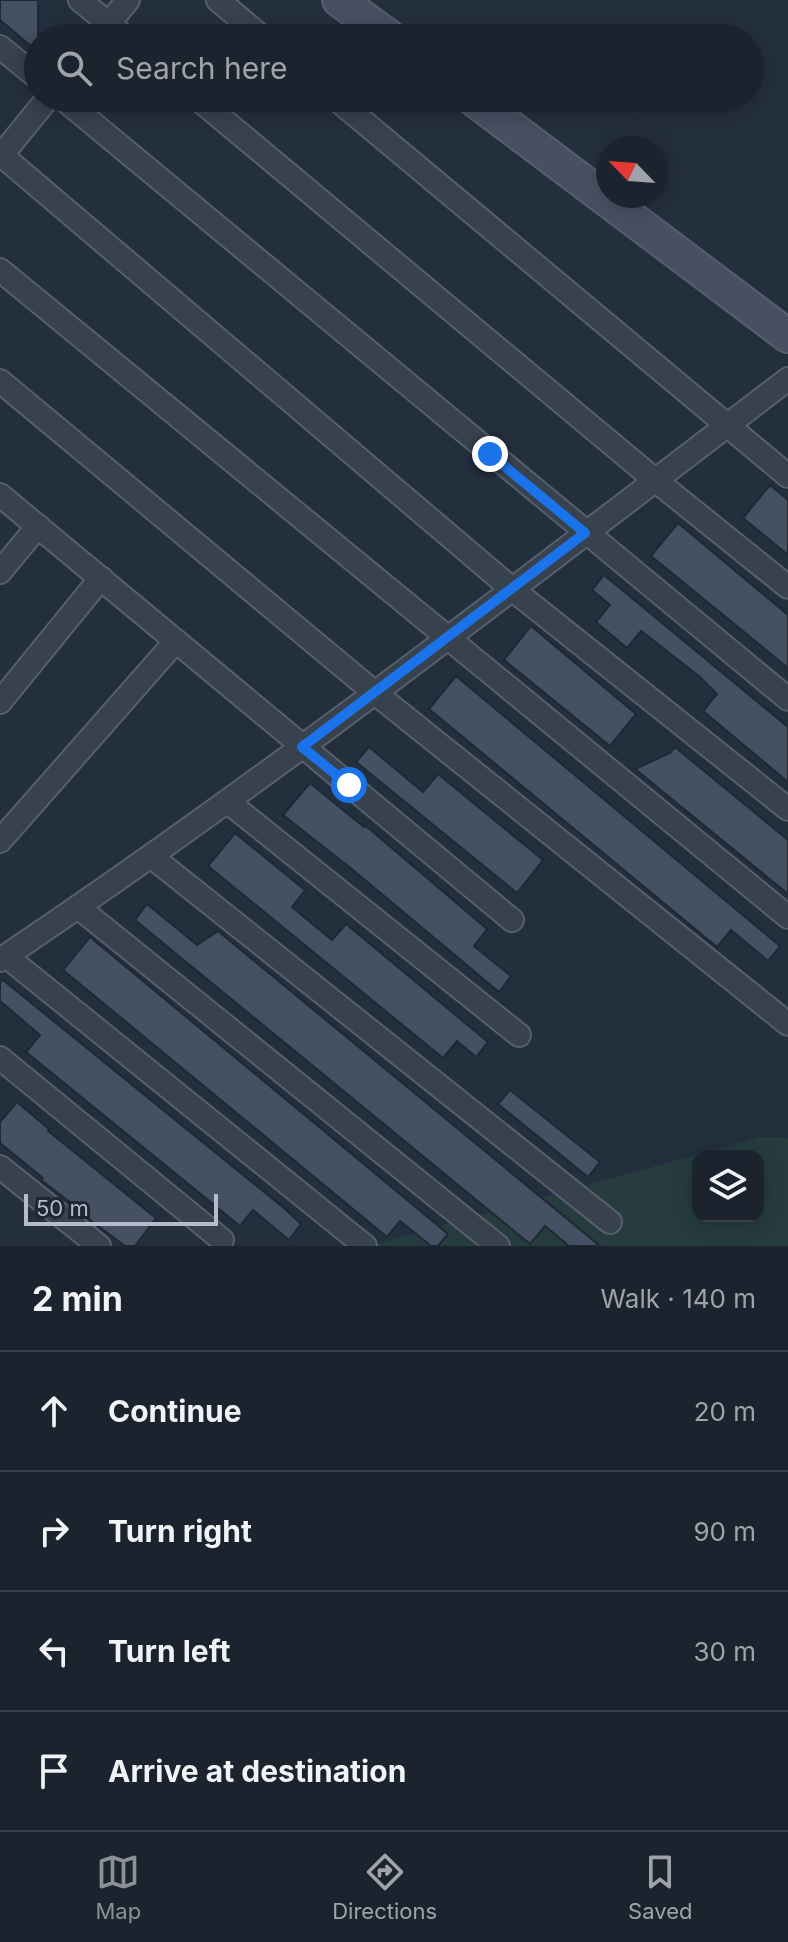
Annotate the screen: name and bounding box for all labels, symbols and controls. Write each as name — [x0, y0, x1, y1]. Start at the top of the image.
search box — [24, 24, 764, 112]
icon: search — [52, 46, 96, 90]
text: Search here — [116, 50, 288, 86]
north arrow — [596, 136, 668, 208]
route end — [472, 436, 508, 472]
route start — [331, 767, 367, 803]
map controls — [692, 1150, 764, 1222]
button: layers — [692, 1150, 764, 1222]
scale bar — [24, 1190, 218, 1226]
text: 50 m — [36, 1195, 89, 1221]
text: 2 min — [32, 1278, 123, 1319]
text: Walk · 140 m — [601, 1283, 756, 1314]
icon: ahead — [32, 1389, 76, 1433]
text: Continue — [108, 1393, 242, 1429]
text: 20 m — [694, 1396, 756, 1427]
icon: right — [32, 1509, 76, 1553]
text: Turn right — [108, 1513, 252, 1549]
text: 90 m — [693, 1516, 756, 1547]
icon: left — [32, 1629, 76, 1673]
text: Turn left — [108, 1633, 230, 1669]
text: 30 m — [693, 1636, 756, 1667]
icon: arrive — [32, 1749, 76, 1793]
text: Arrive at destination — [108, 1753, 406, 1789]
tab: Map — [96, 1850, 141, 1924]
tab: Directions — [332, 1850, 437, 1924]
tab: Saved — [628, 1850, 692, 1924]

